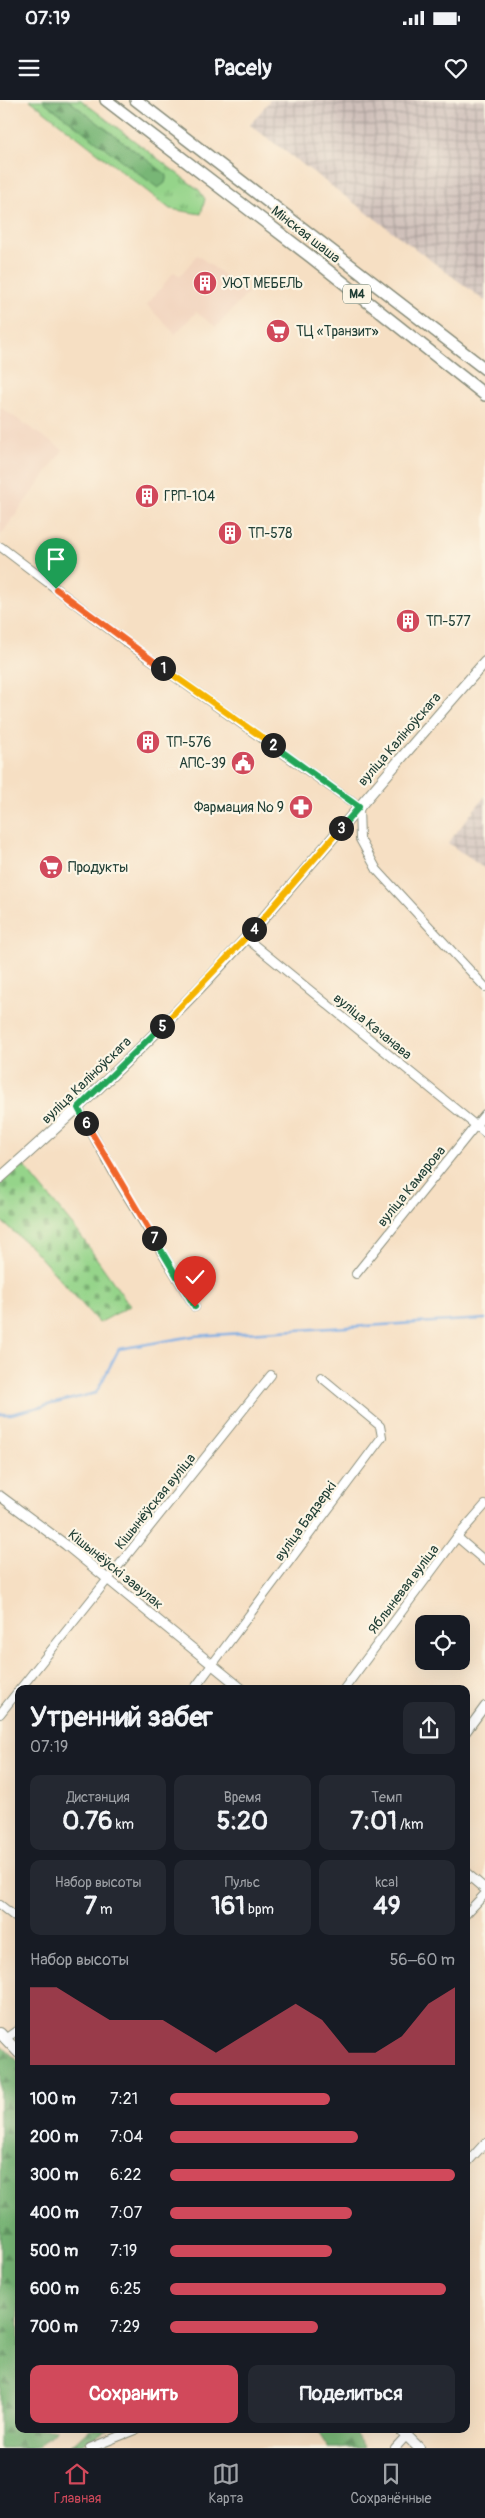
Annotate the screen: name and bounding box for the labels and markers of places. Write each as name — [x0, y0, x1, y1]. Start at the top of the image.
building icon: УЮТ МЕБЕЛЬ — [192, 270, 218, 296]
place label: УЮТ МЕБЕЛЬ — [222, 275, 303, 292]
supermarket icon: ТЦ «Транзит» — [265, 318, 291, 344]
place label: ТЦ «Транзит» — [296, 323, 379, 340]
building icon: ГРП-104 — [134, 483, 160, 509]
place label: ГРП-104 — [164, 488, 215, 505]
building icon: ТП-578 — [217, 520, 243, 546]
place label: ТП-578 — [248, 525, 292, 542]
pin — [35, 538, 77, 589]
building icon: ТП-577 — [395, 608, 421, 634]
place label: ТП-577 — [426, 613, 471, 630]
pin: 1 — [150, 656, 176, 680]
building icon: ТП-576 — [135, 729, 161, 755]
pin: 2 — [260, 732, 286, 758]
place label: ТП-576 — [166, 734, 211, 751]
public building icon: АПС-39 — [230, 750, 256, 776]
place label: АПС-39 — [179, 755, 226, 772]
pharmacy icon: Фармация № 9 — [288, 794, 314, 820]
place label: Фармация № 9 — [194, 799, 284, 816]
pin: 3 — [328, 816, 354, 840]
supermarket icon: Продукты — [38, 854, 64, 880]
place label: Продукты — [68, 859, 128, 876]
pin: 4 — [242, 916, 266, 942]
pin: 5 — [150, 1014, 174, 1038]
pin: 6 — [74, 1110, 98, 1136]
pin: 7 — [142, 1226, 166, 1250]
pin — [174, 1256, 216, 1307]

